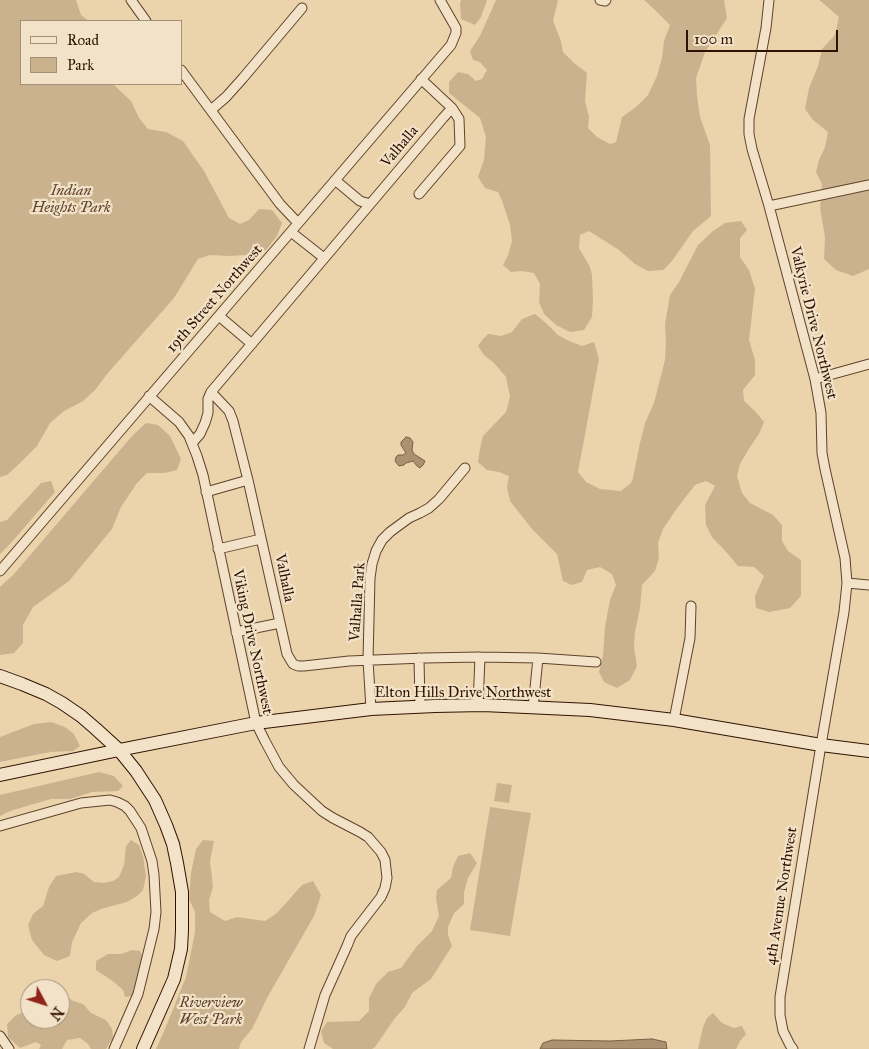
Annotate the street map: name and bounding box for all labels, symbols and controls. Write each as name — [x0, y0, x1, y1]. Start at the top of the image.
legend — [20, 20, 182, 85]
scale bar — [689, 20, 842, 52]
text: 100 m — [694, 30, 733, 48]
text: Road — [67, 31, 99, 49]
text: Park — [67, 56, 94, 74]
street label: Valhalla — [377, 123, 423, 171]
park label: Indian Heights Park — [31, 182, 111, 217]
street label: 19th Street Northwest — [163, 241, 267, 357]
street label: Valkyrie Drive Northwest — [785, 245, 841, 401]
street label: Valhalla — [270, 552, 298, 604]
street label: Valhalla Park — [346, 562, 370, 642]
street label: Viking Drive Northwest — [228, 568, 276, 716]
street label: Elton Hills Drive Northwest — [375, 684, 551, 702]
street label: 4th Avenue Northwest — [762, 826, 802, 966]
north arrow — [20, 979, 70, 1029]
park label: Riverview West Park — [179, 994, 243, 1029]
text: N — [46, 1003, 66, 1023]

